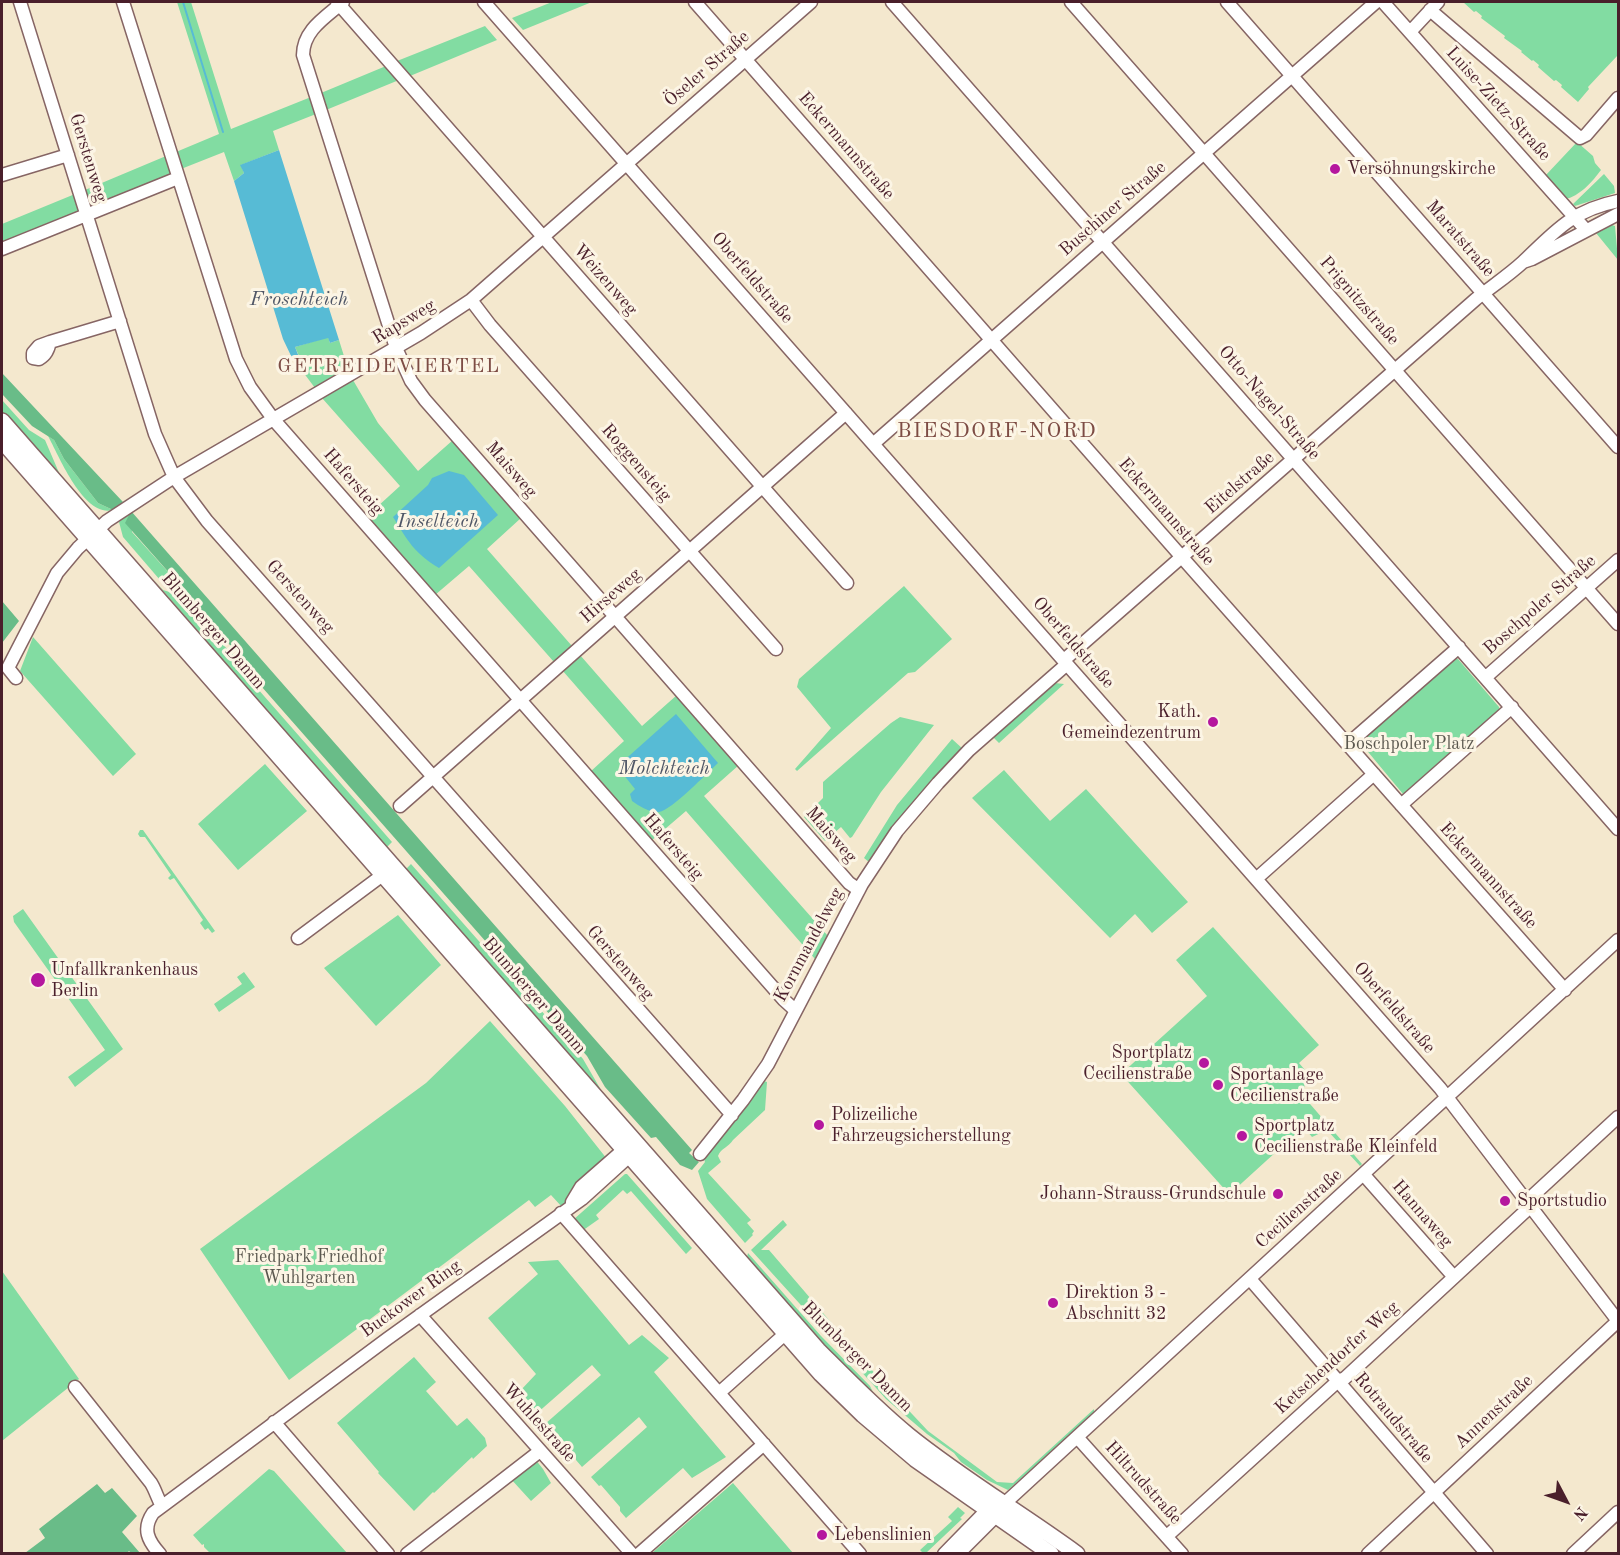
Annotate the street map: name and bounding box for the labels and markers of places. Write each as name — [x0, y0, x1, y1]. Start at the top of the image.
place label: Versöhnungskirche — [1347, 158, 1495, 180]
marker: Versöhnungskirche — [1328, 162, 1342, 176]
place label: Kath. Gemeindezentrum — [1061, 701, 1201, 744]
marker: Kath. Gemeindezentrum — [1206, 715, 1220, 729]
place label: Unfallkrankenhaus Berlin — [51, 959, 198, 1002]
marker: Unfallkrankenhaus Berlin — [29, 971, 47, 989]
place label: Sportplatz Cecilienstraße — [1083, 1042, 1192, 1084]
marker: Sportplatz Cecilienstraße — [1197, 1056, 1211, 1070]
place label: Sportanlage Cecilienstraße — [1230, 1064, 1339, 1106]
marker: Sportanlage Cecilienstraße — [1211, 1078, 1225, 1092]
place label: Polizeiliche Fahrzeugsicherstellung — [831, 1104, 1011, 1146]
place label: Sportplatz Cecilienstraße Kleinfeld — [1254, 1115, 1438, 1158]
marker: Polizeiliche Fahrzeugsicherstellung — [812, 1118, 826, 1132]
marker: Sportplatz Cecilienstraße Kleinfeld — [1235, 1129, 1249, 1143]
place label: Johann-Strauss-Grundschule — [1040, 1183, 1266, 1205]
marker: Johann-Strauss-Grundschule — [1271, 1187, 1285, 1201]
place label: Sportstudio — [1517, 1190, 1607, 1212]
marker: Sportstudio — [1498, 1194, 1512, 1208]
place label: Direktion 3 - Abschnitt 32 — [1065, 1282, 1167, 1324]
marker: Direktion 3 - Abschnitt 32 — [1046, 1296, 1060, 1310]
place label: Lebenslinien — [834, 1524, 932, 1546]
marker: Lebenslinien — [815, 1528, 829, 1542]

